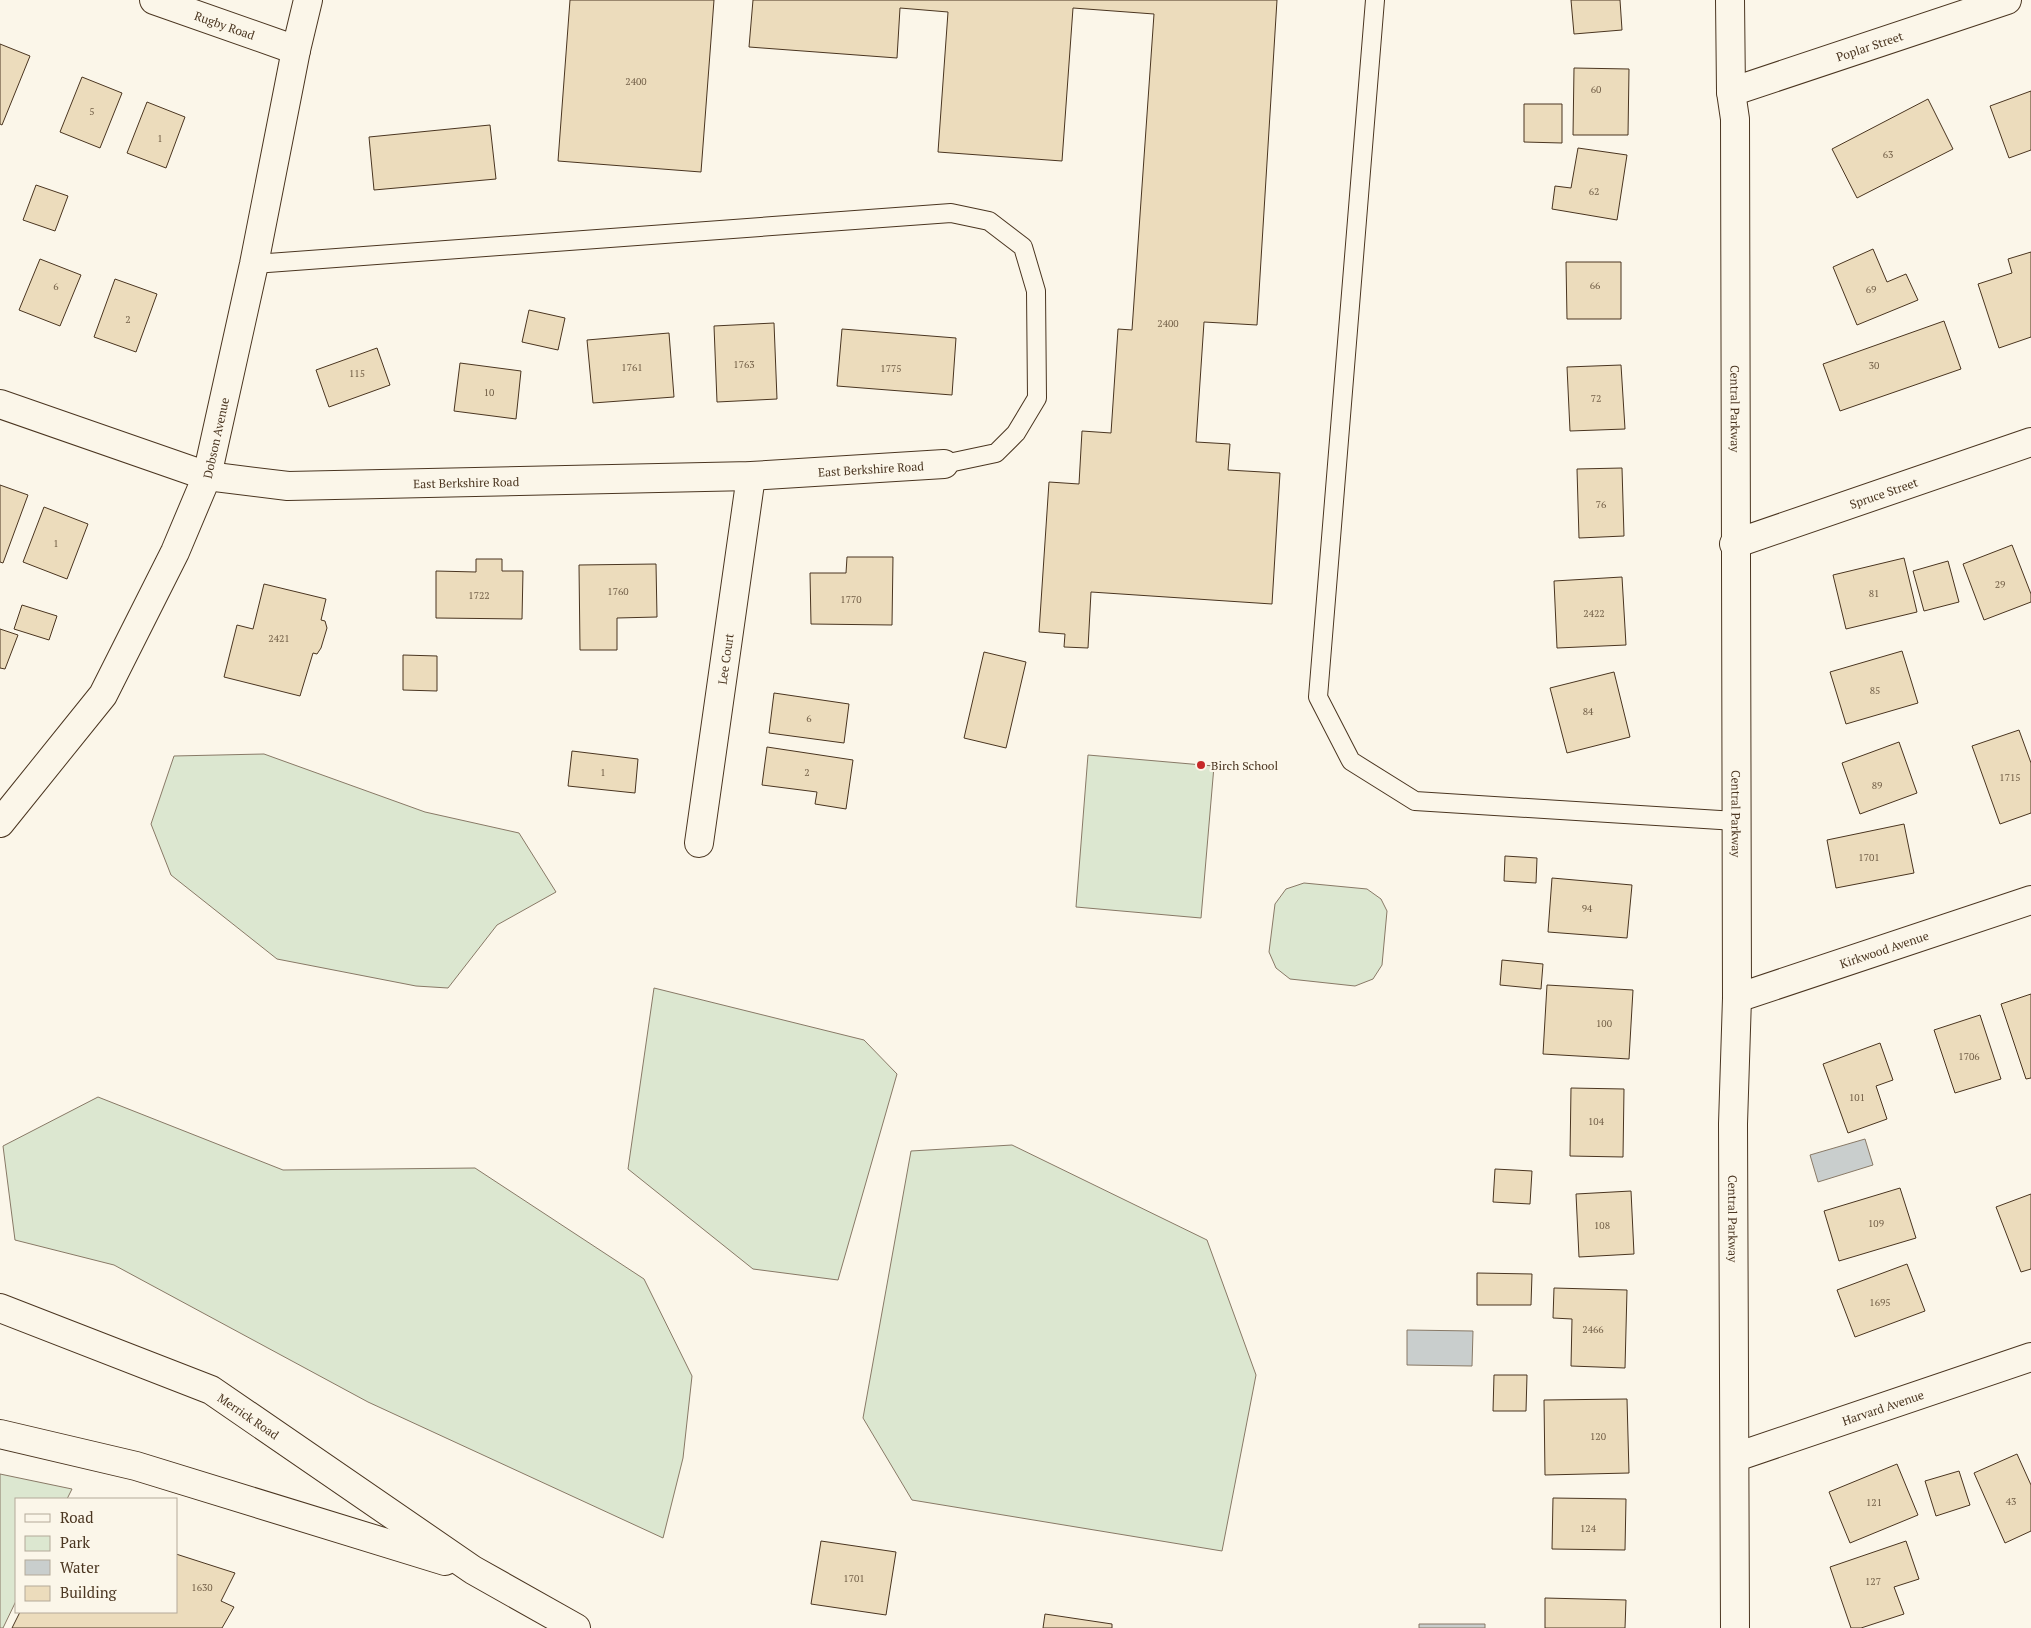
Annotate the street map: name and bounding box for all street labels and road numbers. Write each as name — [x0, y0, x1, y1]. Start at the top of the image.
street label: Rugby Road — [193, 7, 257, 43]
street label: Poplar Street — [1834, 28, 1905, 64]
street label: Central Parkway — [1728, 365, 1743, 453]
street label: Dobson Avenue — [199, 396, 232, 480]
street label: East Berkshire Road — [817, 458, 925, 479]
street label: East Berkshire Road — [413, 474, 520, 491]
street label: Spruce Street — [1847, 474, 1920, 511]
street label: Lee Court — [714, 632, 736, 685]
street label: Central Parkway — [1729, 770, 1744, 858]
street label: Kirkwood Avenue — [1838, 927, 1930, 971]
street label: Central Parkway — [1726, 1175, 1741, 1263]
street label: Harvard Avenue — [1840, 1386, 1926, 1428]
street label: Merrick Road — [215, 1390, 282, 1442]

